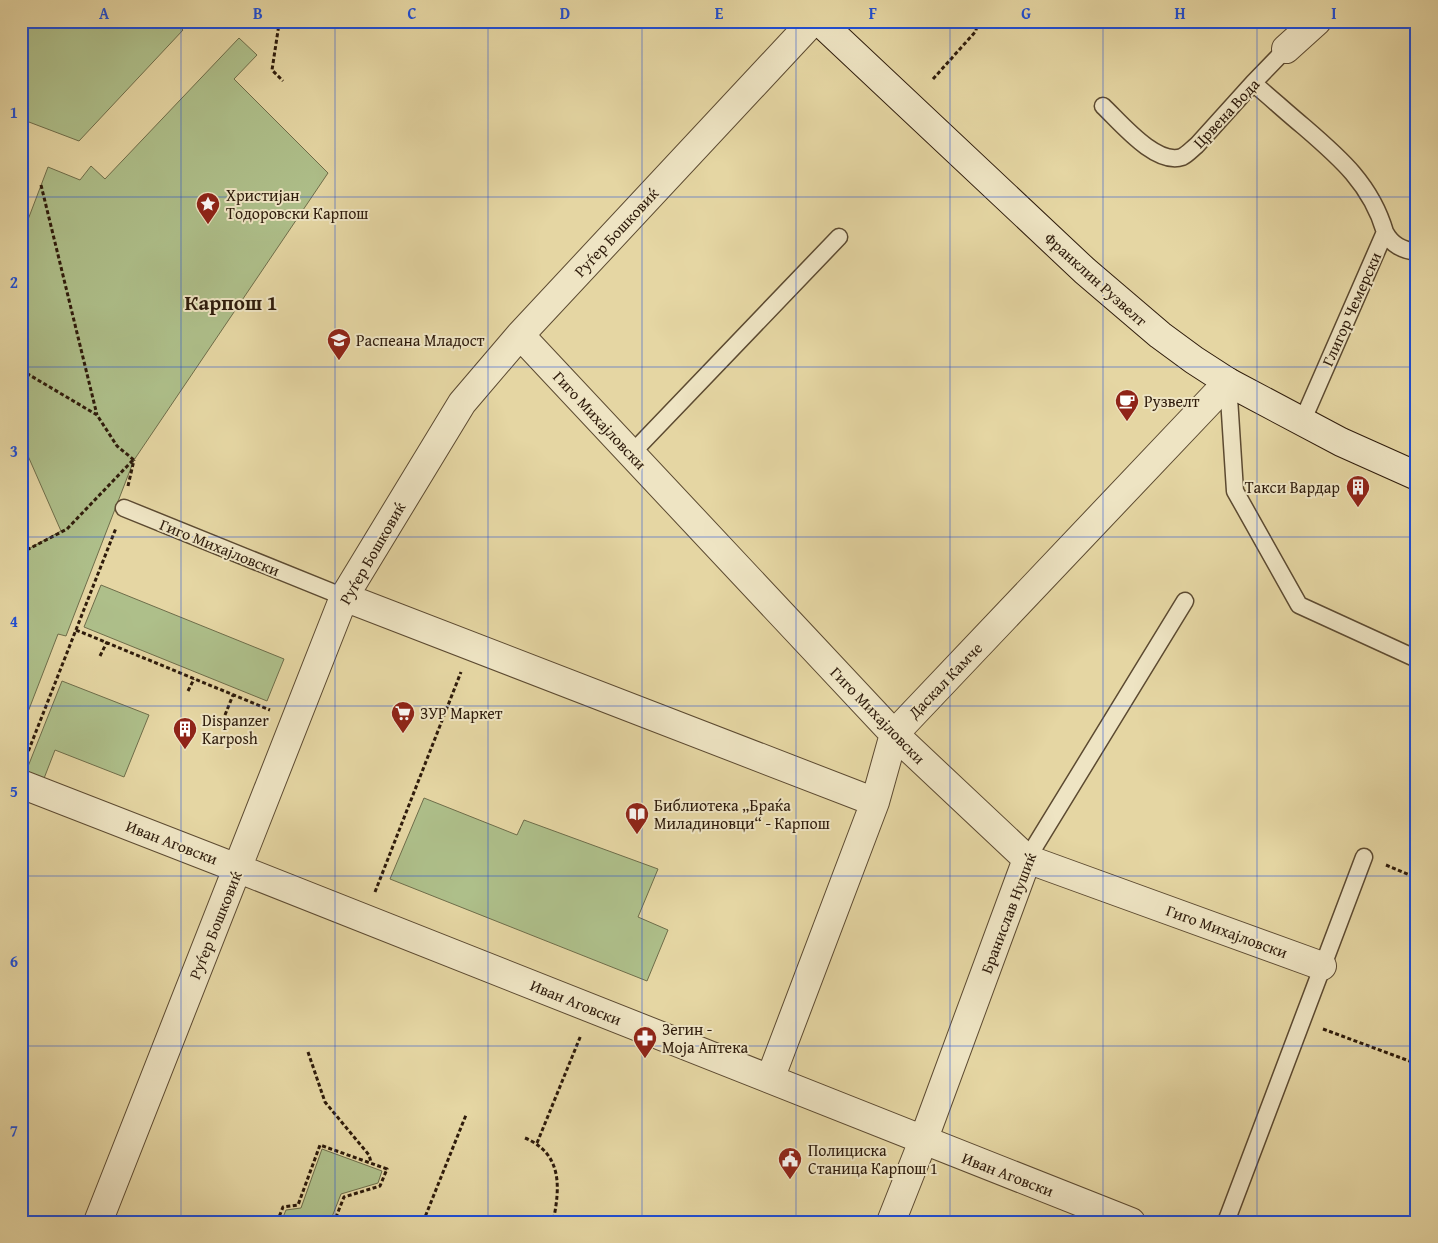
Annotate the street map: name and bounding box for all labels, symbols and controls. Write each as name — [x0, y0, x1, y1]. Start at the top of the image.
text: A — [99, 1, 110, 25]
text: B — [253, 1, 263, 25]
text: C — [407, 1, 417, 25]
text: D — [560, 1, 570, 25]
text: E — [715, 1, 724, 25]
text: F — [869, 1, 877, 25]
text: G — [1021, 1, 1031, 25]
text: H — [1174, 1, 1186, 25]
text: I — [1331, 1, 1337, 25]
street label: Црвена Вода — [1187, 72, 1265, 153]
text: 1 — [10, 100, 18, 124]
street label: Руѓер Бошковиќ — [568, 181, 664, 282]
place label: Христијан Тодоровски Карпош — [226, 183, 368, 225]
place icon: Христијан Тодоровски Карпош — [195, 191, 221, 225]
street label: Франклин Рузвелт — [1039, 226, 1153, 332]
street label: Глигор Чемерски — [1315, 247, 1387, 370]
text: 2 — [10, 270, 18, 294]
district label: Карпош 1 — [184, 287, 278, 318]
school or university icon: Распеана Младост — [326, 327, 352, 361]
place label: Распеана Младост — [356, 328, 485, 352]
street label: Гиго Михајловски — [548, 365, 653, 475]
cafe icon: Рузвелт — [1114, 388, 1140, 422]
place label: Рузвелт — [1144, 389, 1200, 413]
text: 3 — [10, 439, 18, 463]
building icon: Такси Вардар — [1345, 474, 1371, 508]
place label: Такси Вардар — [1245, 475, 1340, 499]
street label: Руѓер Бошковиќ — [333, 497, 411, 609]
street label: Гиго Михајловски — [156, 512, 284, 582]
text: 4 — [10, 609, 18, 633]
street label: Даскал Камче — [902, 636, 988, 724]
street label: Гиго Михајловски — [825, 661, 931, 770]
supermarket icon: ЗУР Маркет — [390, 700, 416, 734]
place label: ЗУР Маркет — [420, 701, 503, 725]
place label: Dispanzer Karposh — [202, 708, 269, 750]
building icon: Dispanzer Karposh — [172, 716, 198, 750]
text: 5 — [10, 779, 18, 803]
place label: Библиотека „Браќа Миладиновци“ - Карпош — [654, 793, 830, 835]
library icon: Библиотека „Браќа Миладиновци“ - Карпош — [624, 801, 650, 835]
street label: Иван Аговски — [123, 814, 222, 871]
street label: Бранислав Нушиќ — [974, 848, 1042, 977]
street label: Руѓер Бошковиќ — [182, 867, 248, 983]
street label: Гиго Михајловски — [1163, 898, 1292, 964]
text: 6 — [10, 949, 18, 973]
street label: Иван Аговски — [527, 973, 626, 1031]
place label: Зегин - Моја Аптека — [662, 1017, 749, 1059]
pharmacy icon: Зегин - Моја Аптека — [632, 1025, 658, 1059]
text: 7 — [10, 1118, 18, 1142]
place label: Полициска Станица Карпош 1 — [808, 1138, 938, 1180]
public building icon: Полициска Станица Карпош 1 — [777, 1146, 803, 1180]
street label: Иван Аговски — [959, 1146, 1058, 1203]

